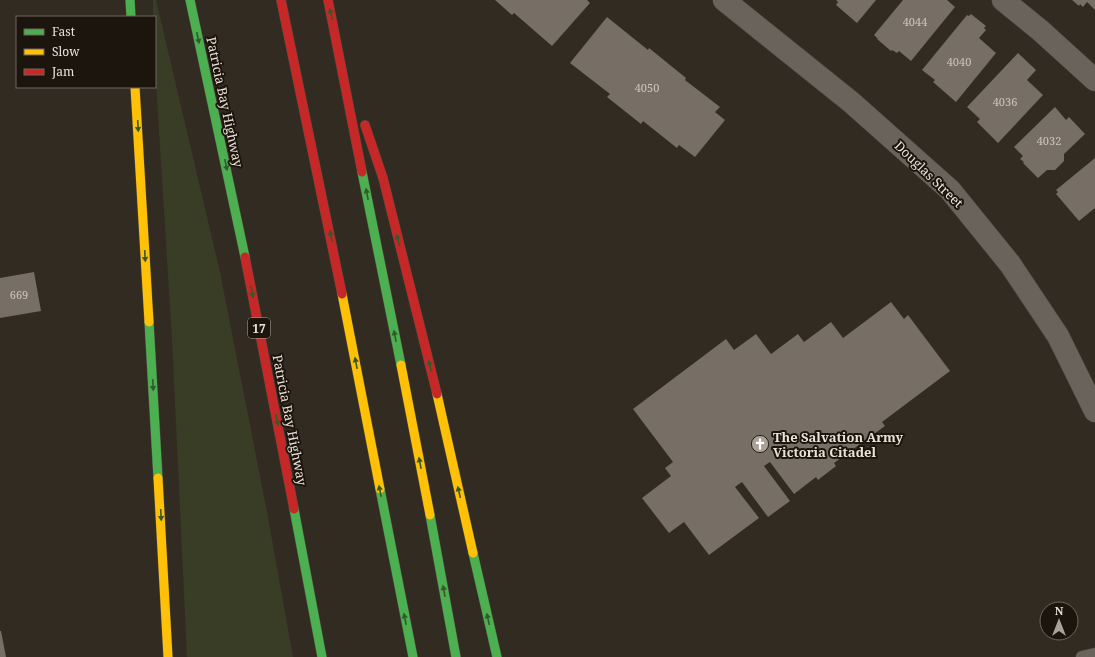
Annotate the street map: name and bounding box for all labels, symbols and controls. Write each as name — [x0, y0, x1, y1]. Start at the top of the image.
one-way arrow — [327, 8, 333, 20]
house number: 4044 — [903, 14, 927, 29]
legend — [16, 16, 156, 88]
text: Fast — [52, 23, 75, 40]
one-way arrow — [196, 32, 202, 44]
street label: Patricia Bay Highway — [202, 35, 248, 170]
text: Slow — [52, 43, 80, 60]
house number: 4040 — [947, 54, 971, 69]
text: Jam — [51, 63, 74, 80]
house number: 4050 — [635, 80, 659, 95]
house number: 4036 — [993, 94, 1017, 109]
one-way arrow — [134, 120, 141, 132]
house number: 4032 — [1037, 133, 1061, 148]
street label: Douglas Street — [891, 137, 968, 212]
one-way arrow — [223, 159, 229, 171]
one-way arrow — [364, 188, 370, 201]
one-way arrow — [327, 230, 333, 242]
one-way arrow — [395, 233, 401, 246]
one-way arrow — [142, 250, 149, 262]
one-way arrow — [249, 286, 255, 299]
house number: 669 — [10, 287, 28, 302]
road number: 17 — [248, 318, 270, 338]
one-way arrow — [392, 330, 398, 342]
street label: Patricia Bay Highway — [268, 353, 312, 488]
one-way arrow — [352, 357, 358, 370]
one-way arrow — [427, 359, 433, 371]
one-way arrow — [150, 379, 156, 392]
one-way arrow — [274, 414, 280, 426]
place label: The Salvation Army Victoria Citadel — [773, 428, 904, 461]
church icon: The Salvation Army Victoria Citadel — [750, 434, 770, 454]
one-way arrow — [417, 457, 423, 469]
one-way arrow — [377, 485, 383, 497]
one-way arrow — [455, 486, 461, 499]
one-way arrow — [157, 509, 164, 521]
one-way arrow — [440, 585, 446, 597]
north arrow — [1039, 601, 1079, 641]
text: N — [1055, 603, 1064, 618]
one-way arrow — [402, 613, 408, 625]
one-way arrow — [485, 613, 491, 625]

